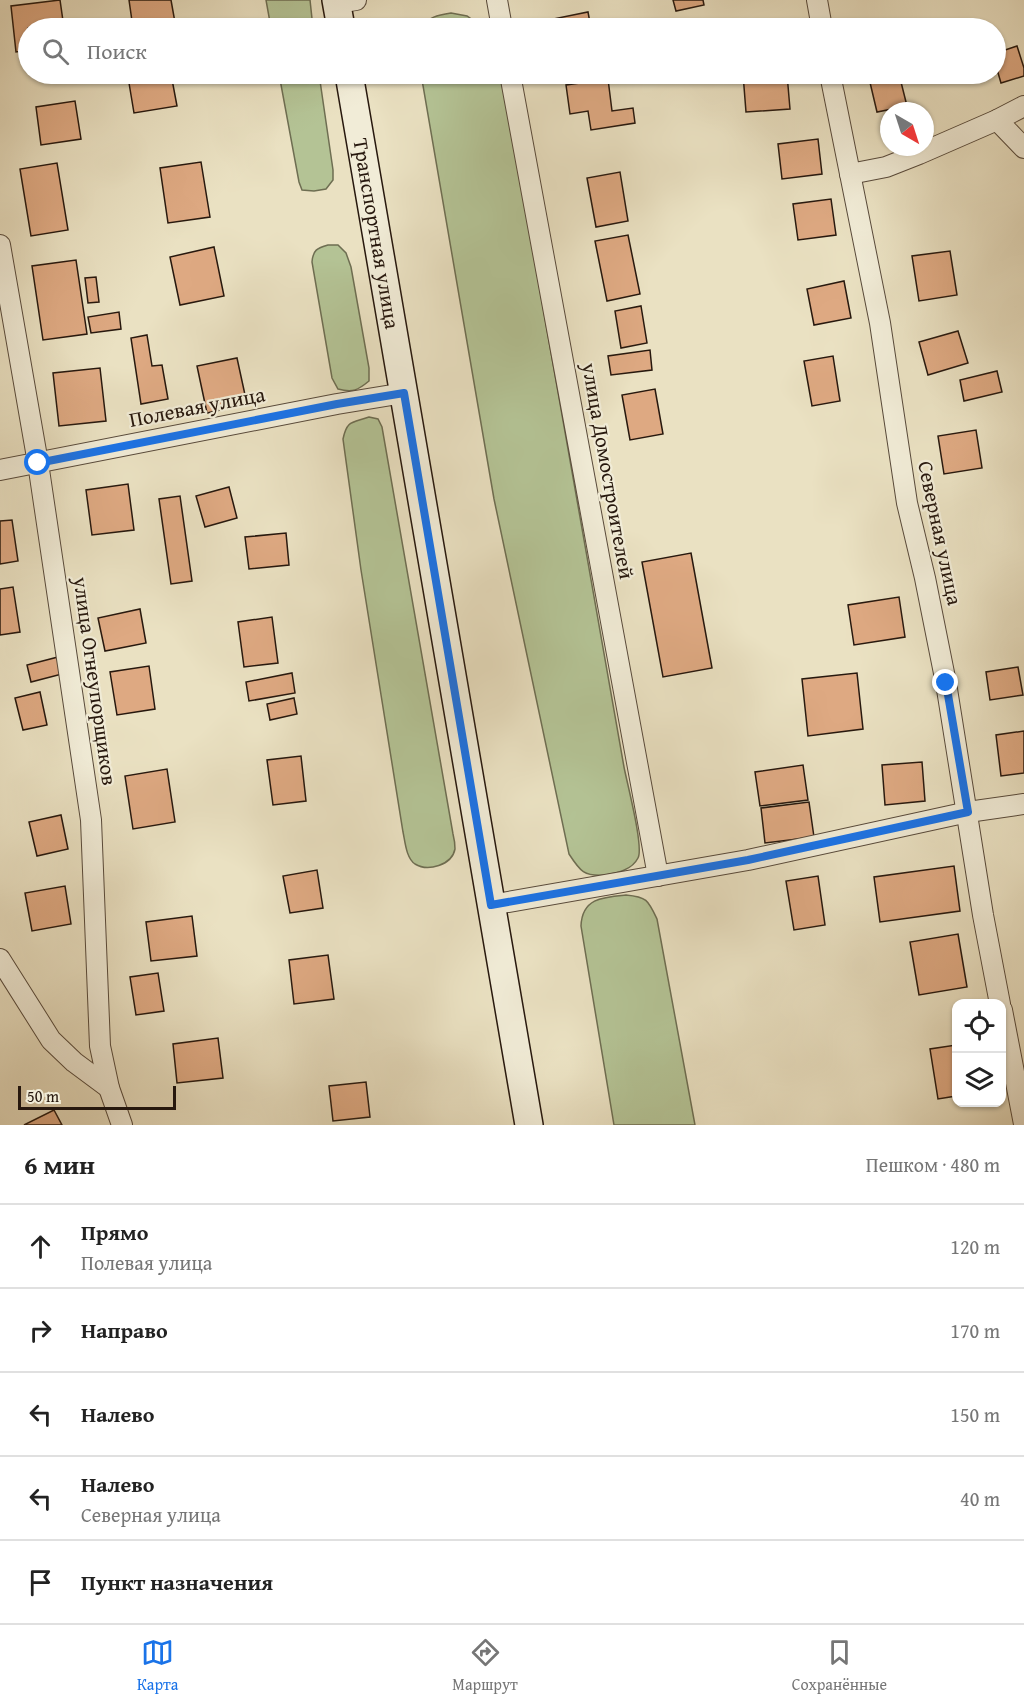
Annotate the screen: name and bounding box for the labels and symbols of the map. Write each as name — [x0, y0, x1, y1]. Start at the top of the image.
north arrow — [880, 102, 934, 156]
street label: Транспортная улица — [345, 136, 408, 331]
street label: улица Домостроителей — [574, 359, 643, 581]
street label: Полевая улица — [126, 378, 268, 435]
route start — [24, 449, 50, 475]
street label: Северная улица — [910, 458, 971, 608]
street label: улица Огнеупорщиков — [65, 574, 125, 787]
route end — [932, 669, 958, 695]
scale bar — [18, 1083, 176, 1110]

